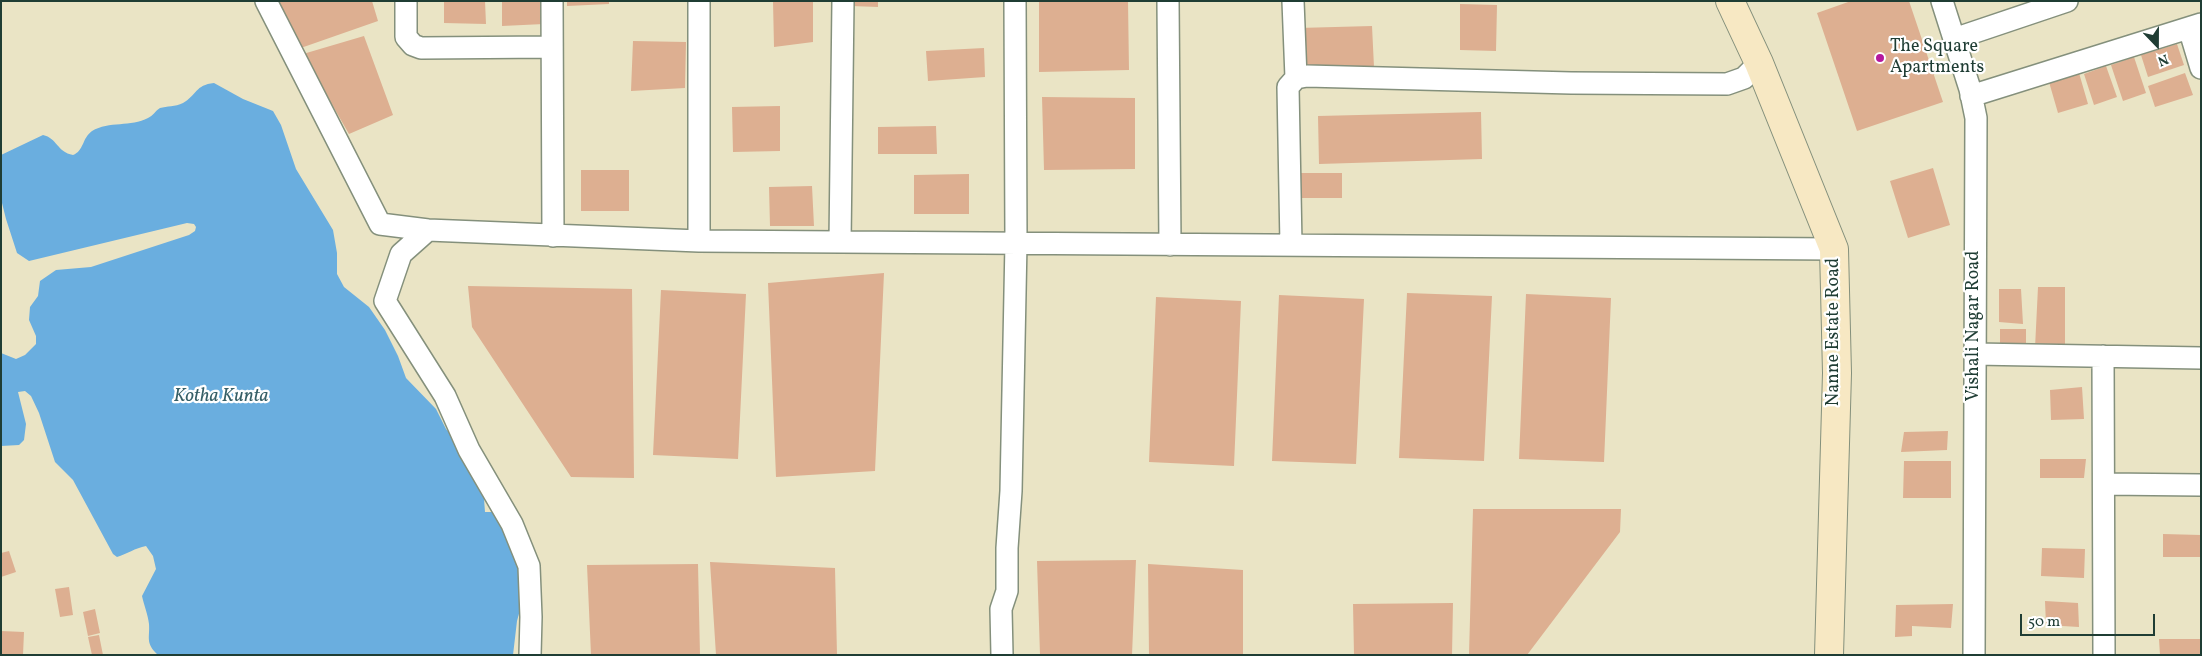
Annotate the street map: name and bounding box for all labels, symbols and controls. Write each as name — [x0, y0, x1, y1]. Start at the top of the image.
north arrow — [2132, 20, 2182, 70]
place label: The Square Apartments — [1890, 37, 1984, 80]
text: N — [2155, 49, 2171, 70]
marker: The Square Apartments — [1874, 52, 1886, 64]
street label: Vishali Nagar Road — [1964, 251, 1986, 401]
street label: Nanne Estate Road — [1824, 258, 1846, 406]
water label: Kotha Kunta — [173, 387, 269, 409]
scale bar — [2022, 604, 2157, 636]
text: 50 m — [2028, 612, 2060, 633]

